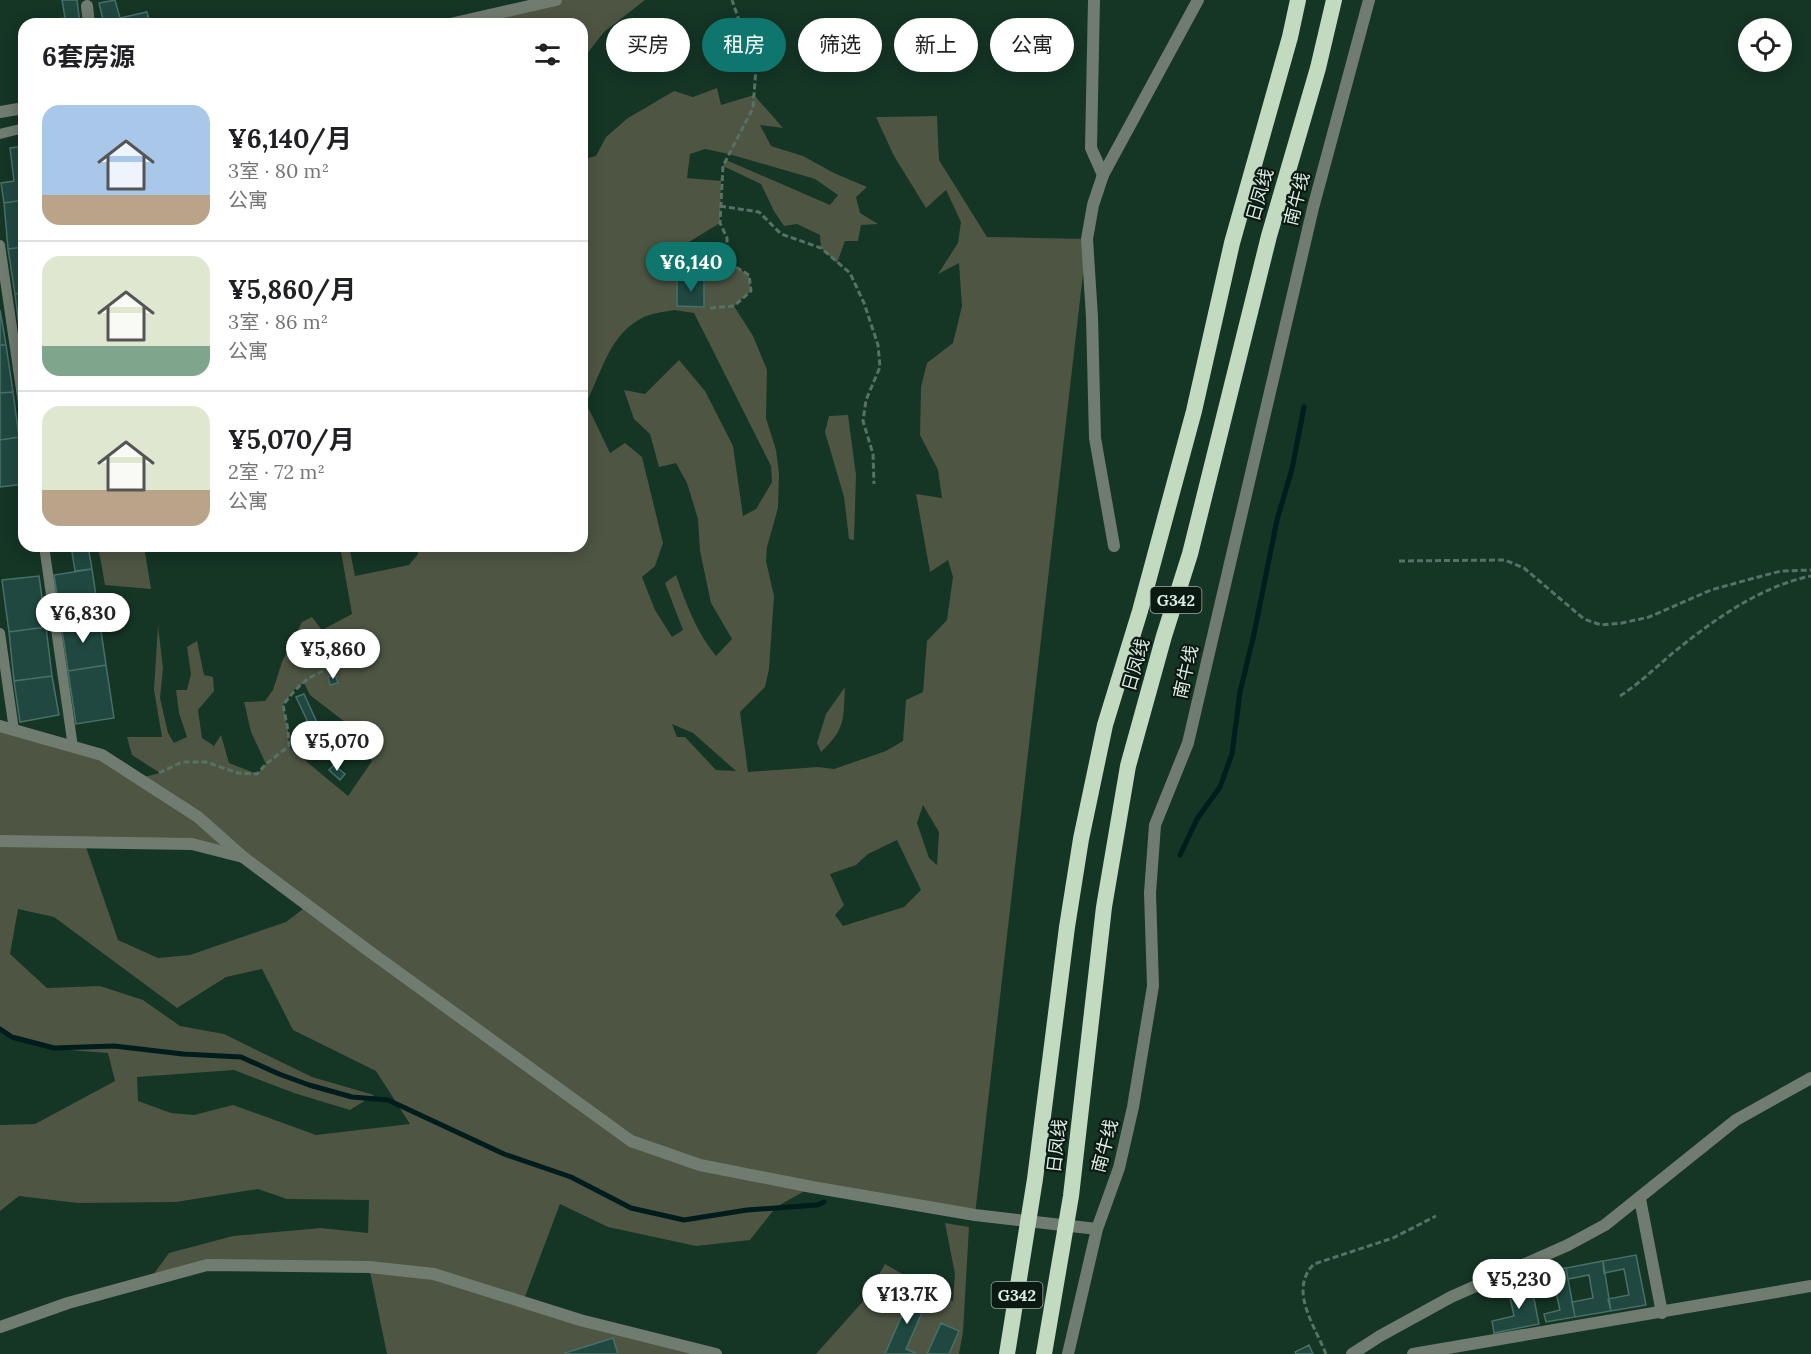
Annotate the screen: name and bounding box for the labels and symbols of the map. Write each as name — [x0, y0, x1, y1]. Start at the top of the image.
street label: 日凤线 — [1241, 166, 1278, 224]
street label: 南牛线 — [1279, 170, 1314, 228]
pin: ¥6,140 — [642, 242, 740, 293]
road number: G342 — [1150, 587, 1202, 613]
pin: ¥6,830 — [34, 593, 132, 644]
pin: ¥5,860 — [284, 629, 382, 680]
street label: 日凤线 — [1117, 636, 1154, 694]
street label: 南牛线 — [1168, 643, 1203, 701]
pin: ¥5,070 — [288, 721, 386, 772]
street label: 南牛线 — [1086, 1117, 1123, 1175]
street label: 日凤线 — [1042, 1118, 1071, 1174]
pin: ¥5,230 — [1470, 1259, 1568, 1310]
pin: ¥13.7K — [858, 1274, 956, 1325]
road number: G342 — [992, 1282, 1042, 1308]

